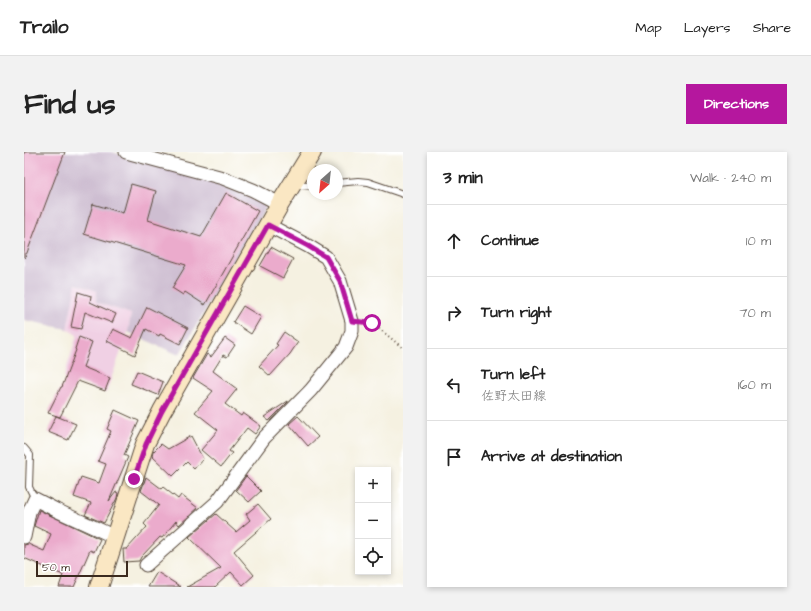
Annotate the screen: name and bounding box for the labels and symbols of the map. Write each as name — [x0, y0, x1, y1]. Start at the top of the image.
north arrow — [307, 164, 343, 200]
route start — [363, 314, 381, 332]
route end — [125, 470, 143, 488]
scale bar — [36, 559, 128, 578]

